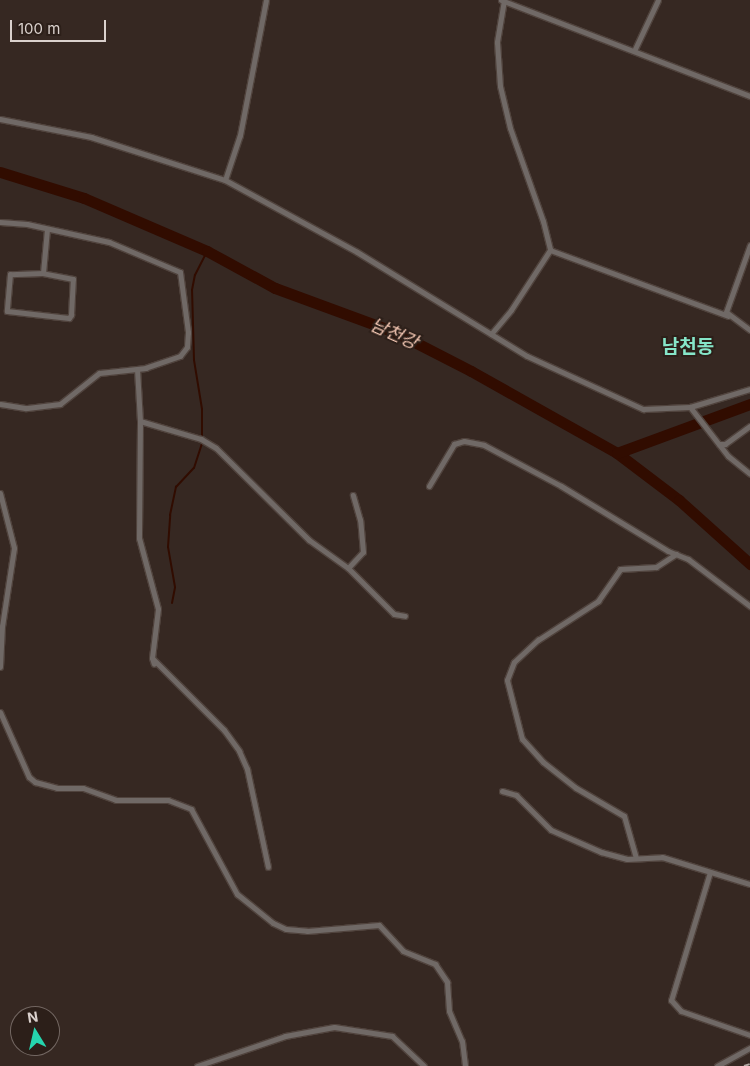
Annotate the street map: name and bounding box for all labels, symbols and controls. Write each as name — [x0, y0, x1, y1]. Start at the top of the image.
scale bar — [12, 10, 109, 42]
text: 100 m — [18, 19, 60, 38]
water label: 남천강 — [367, 314, 421, 354]
district label: 남천동 — [662, 336, 714, 358]
north arrow — [10, 1006, 60, 1056]
text: N — [26, 1007, 39, 1026]

